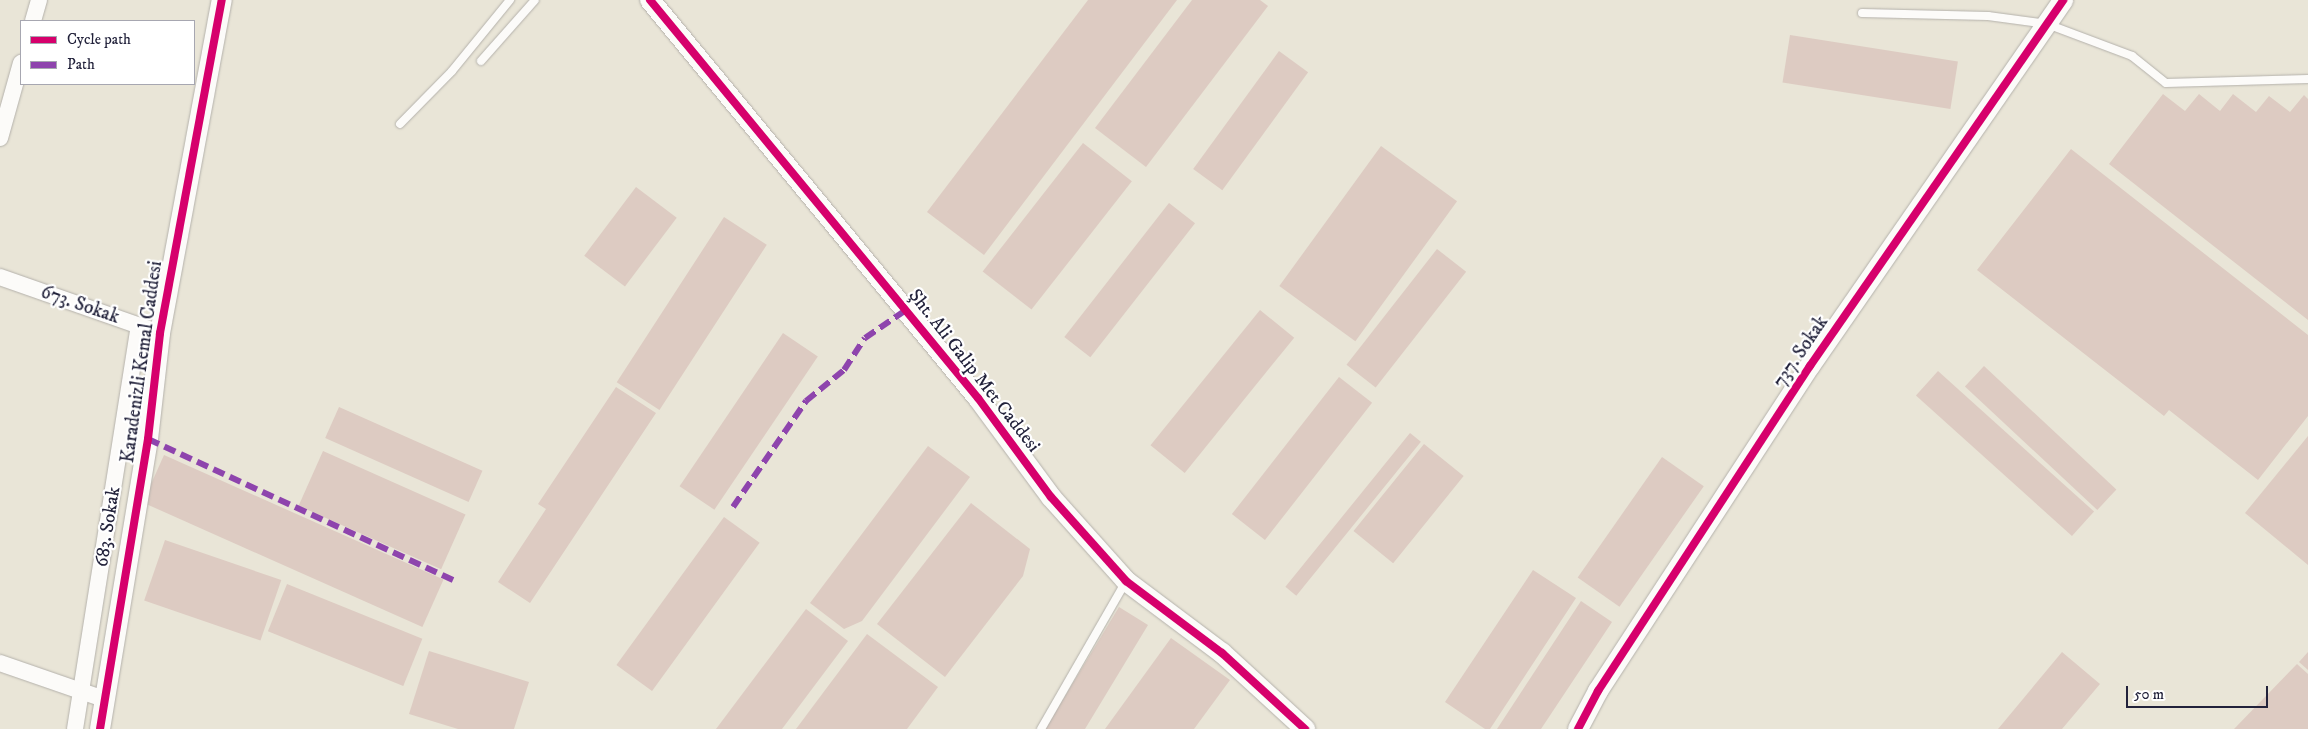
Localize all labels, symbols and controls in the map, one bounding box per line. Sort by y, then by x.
legend [20,20,195,85]
text: Cycle path [67,30,131,49]
text: Path [67,55,95,74]
street label: Karadenizli Kemal Caddesi [117,260,167,464]
street label: 673. Sokak [38,281,122,329]
street label: Şht. Ali Galip Met Caddesi [903,285,1045,457]
street label: 737. Sokak [1769,312,1833,392]
street label: 683. Sokak [90,485,126,569]
scale bar [2128,676,2270,708]
text: 50 m [2134,685,2164,704]

